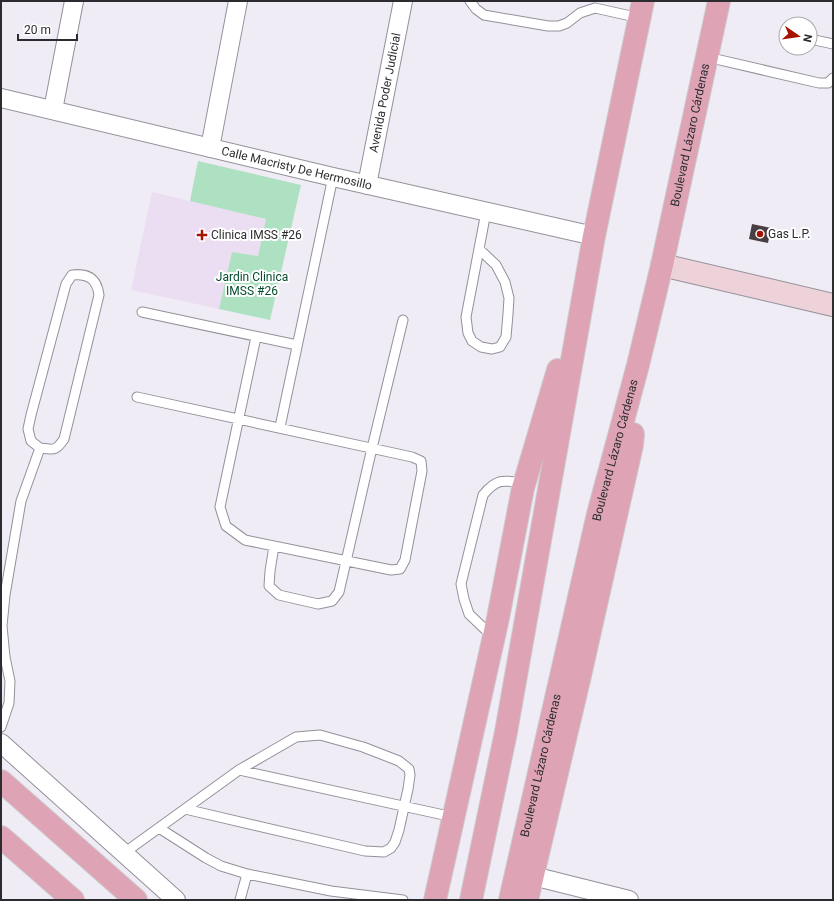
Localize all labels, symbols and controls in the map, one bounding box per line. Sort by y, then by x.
scale bar [18,16,77,42]
north arrow [778,16,818,56]
text: 20 m [24,23,51,37]
street label: Avenida Poder Judicial [366,32,404,154]
text: N [800,33,814,44]
street label: Boulevard Lázaro Cárdenas [668,62,712,208]
street label: Calle Macristy De Hermosillo [220,144,373,193]
place label: Gas L.P. [768,227,810,241]
place label: Clinica IMSS #26 [211,228,302,242]
marker: Clinica IMSS #26 [196,229,208,241]
marker: Gas L.P. [755,229,765,239]
park label: Jardin Clinica IMSS #26 [216,270,288,298]
street label: Boulevard Lázaro Cárdenas [590,378,641,522]
street label: Boulevard Lázaro Cárdenas [518,693,564,838]

